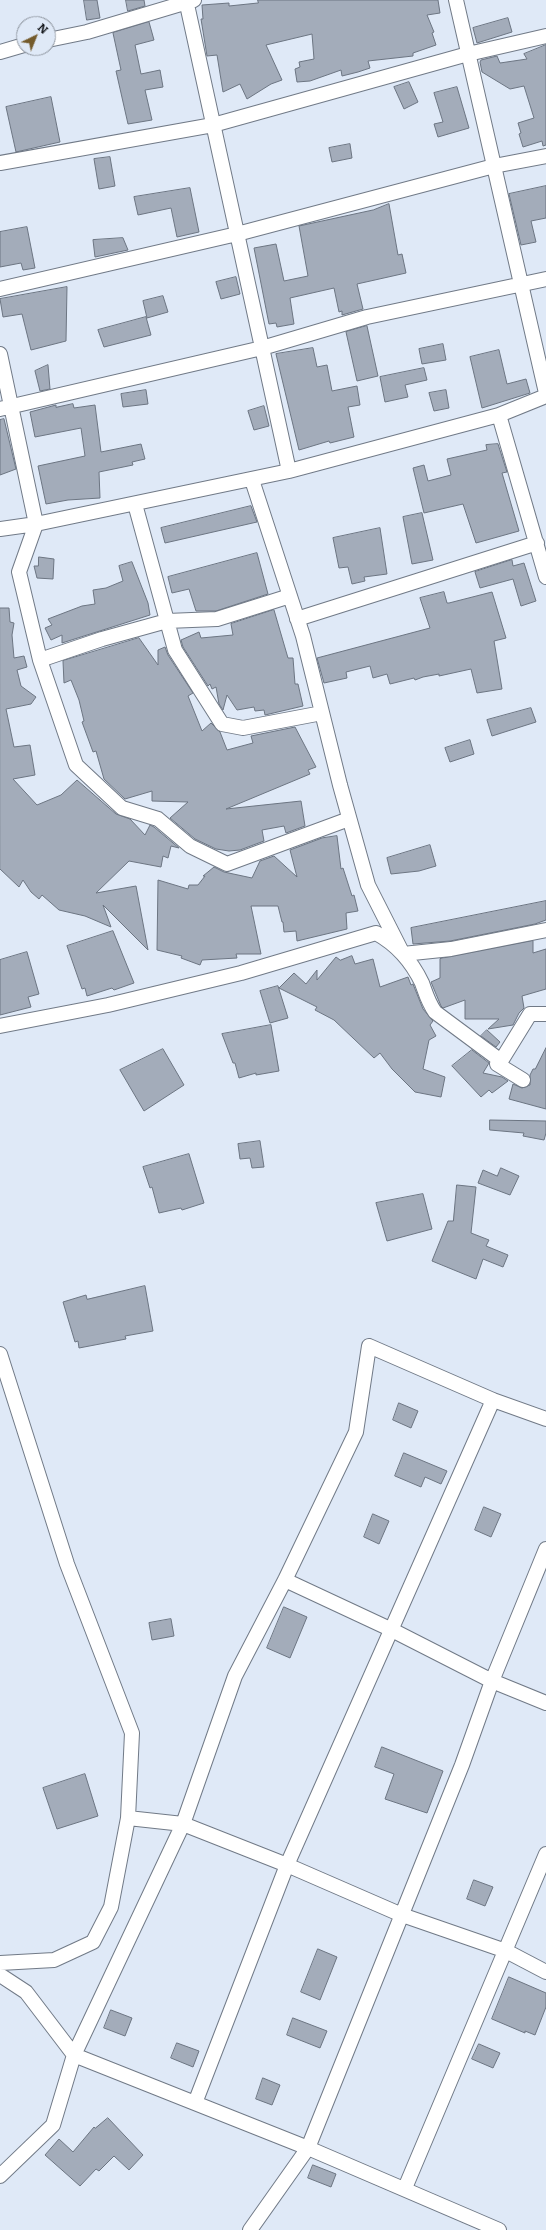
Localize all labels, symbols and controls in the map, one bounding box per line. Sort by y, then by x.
north arrow [16,16,56,56]
text: N [35,19,52,37]

